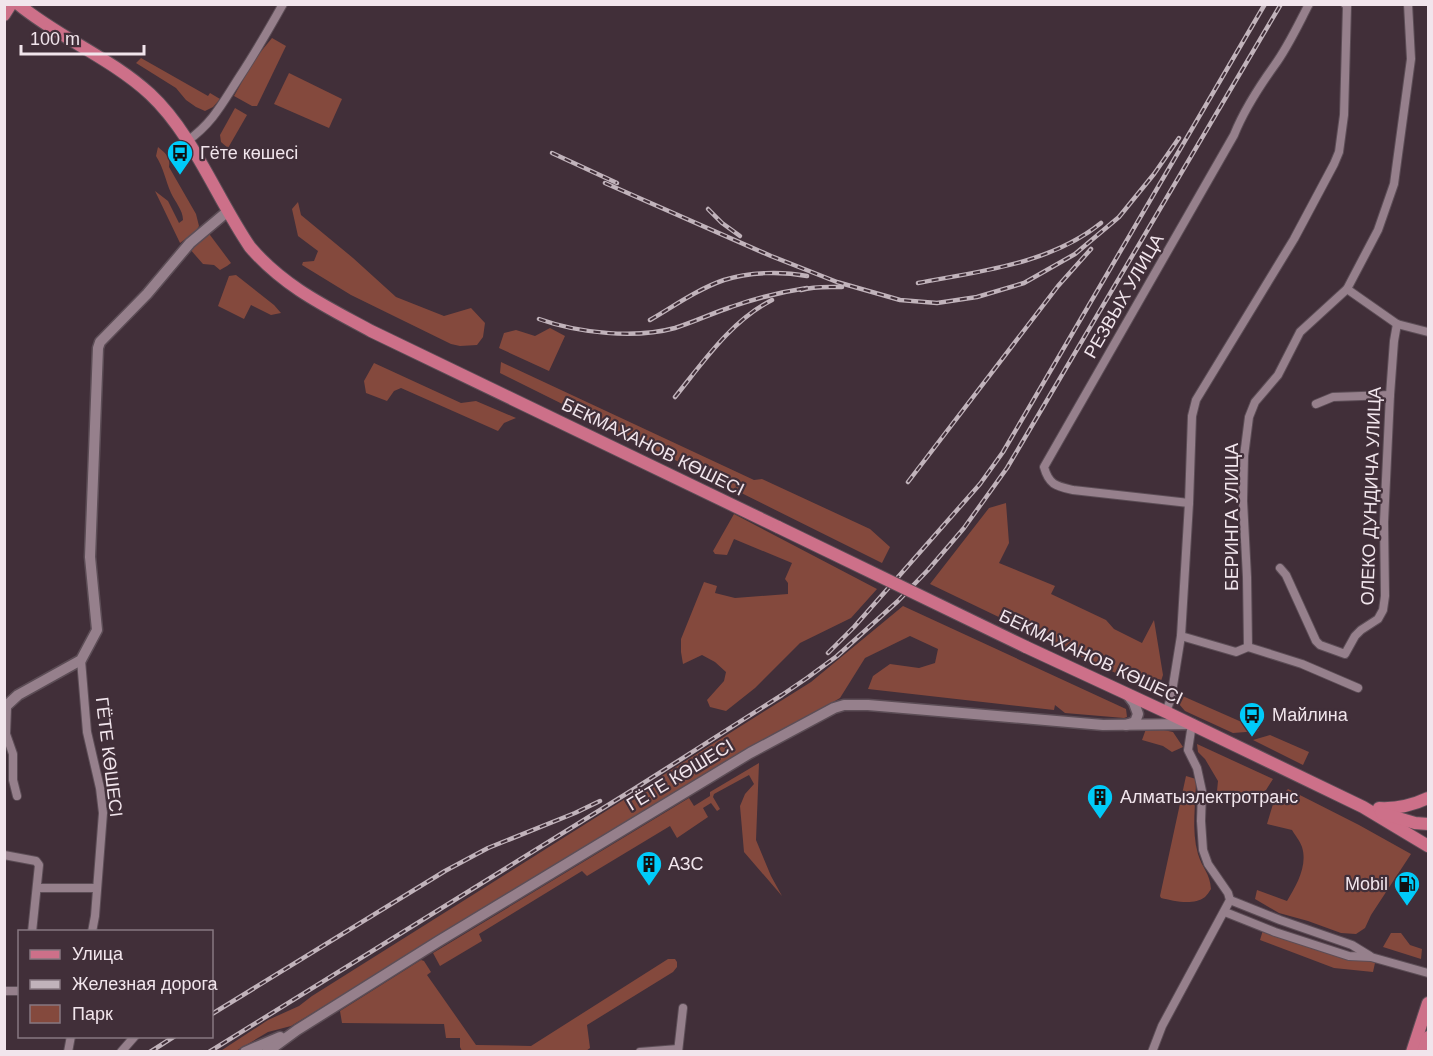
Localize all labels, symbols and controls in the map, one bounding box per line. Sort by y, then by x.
scale bar [21,18,144,56]
text: 100 m [30,29,80,49]
bus stop icon: Гёте көшесі [165,138,195,176]
place label: Гёте көшесі [200,143,298,163]
street label: РЕЗВЫХ УЛИЦА [1080,230,1168,362]
street label: ОЛЕКО ДУНДИЧА УЛИЦА [1357,386,1385,606]
street label: БЕКМАХАНОВ КӨШЕСІ [559,394,747,500]
street label: БЕРИНГА УЛИЦА [1222,443,1242,591]
street label: БЕКМАХАНОВ КӨШЕСІ [996,606,1186,708]
street label: ГЁТЕ КӨШЕСІ [92,696,126,818]
bus stop icon: Майлина [1237,700,1267,738]
place label: Майлина [1272,705,1349,725]
street label: ГЁТЕ КӨШЕСІ [623,735,737,815]
building icon: Алматыэлектротранс [1085,782,1115,820]
place label: Алматыэлектротранс [1120,787,1298,807]
building icon: АЗС [634,849,664,887]
place label: АЗС [668,854,703,874]
fuel station icon: Mobil [1392,869,1422,907]
place label: Mobil [1345,874,1388,894]
legend [18,930,213,1038]
text: Улица [72,944,124,964]
text: Железная дорога [72,974,219,994]
text: Парк [72,1004,113,1024]

